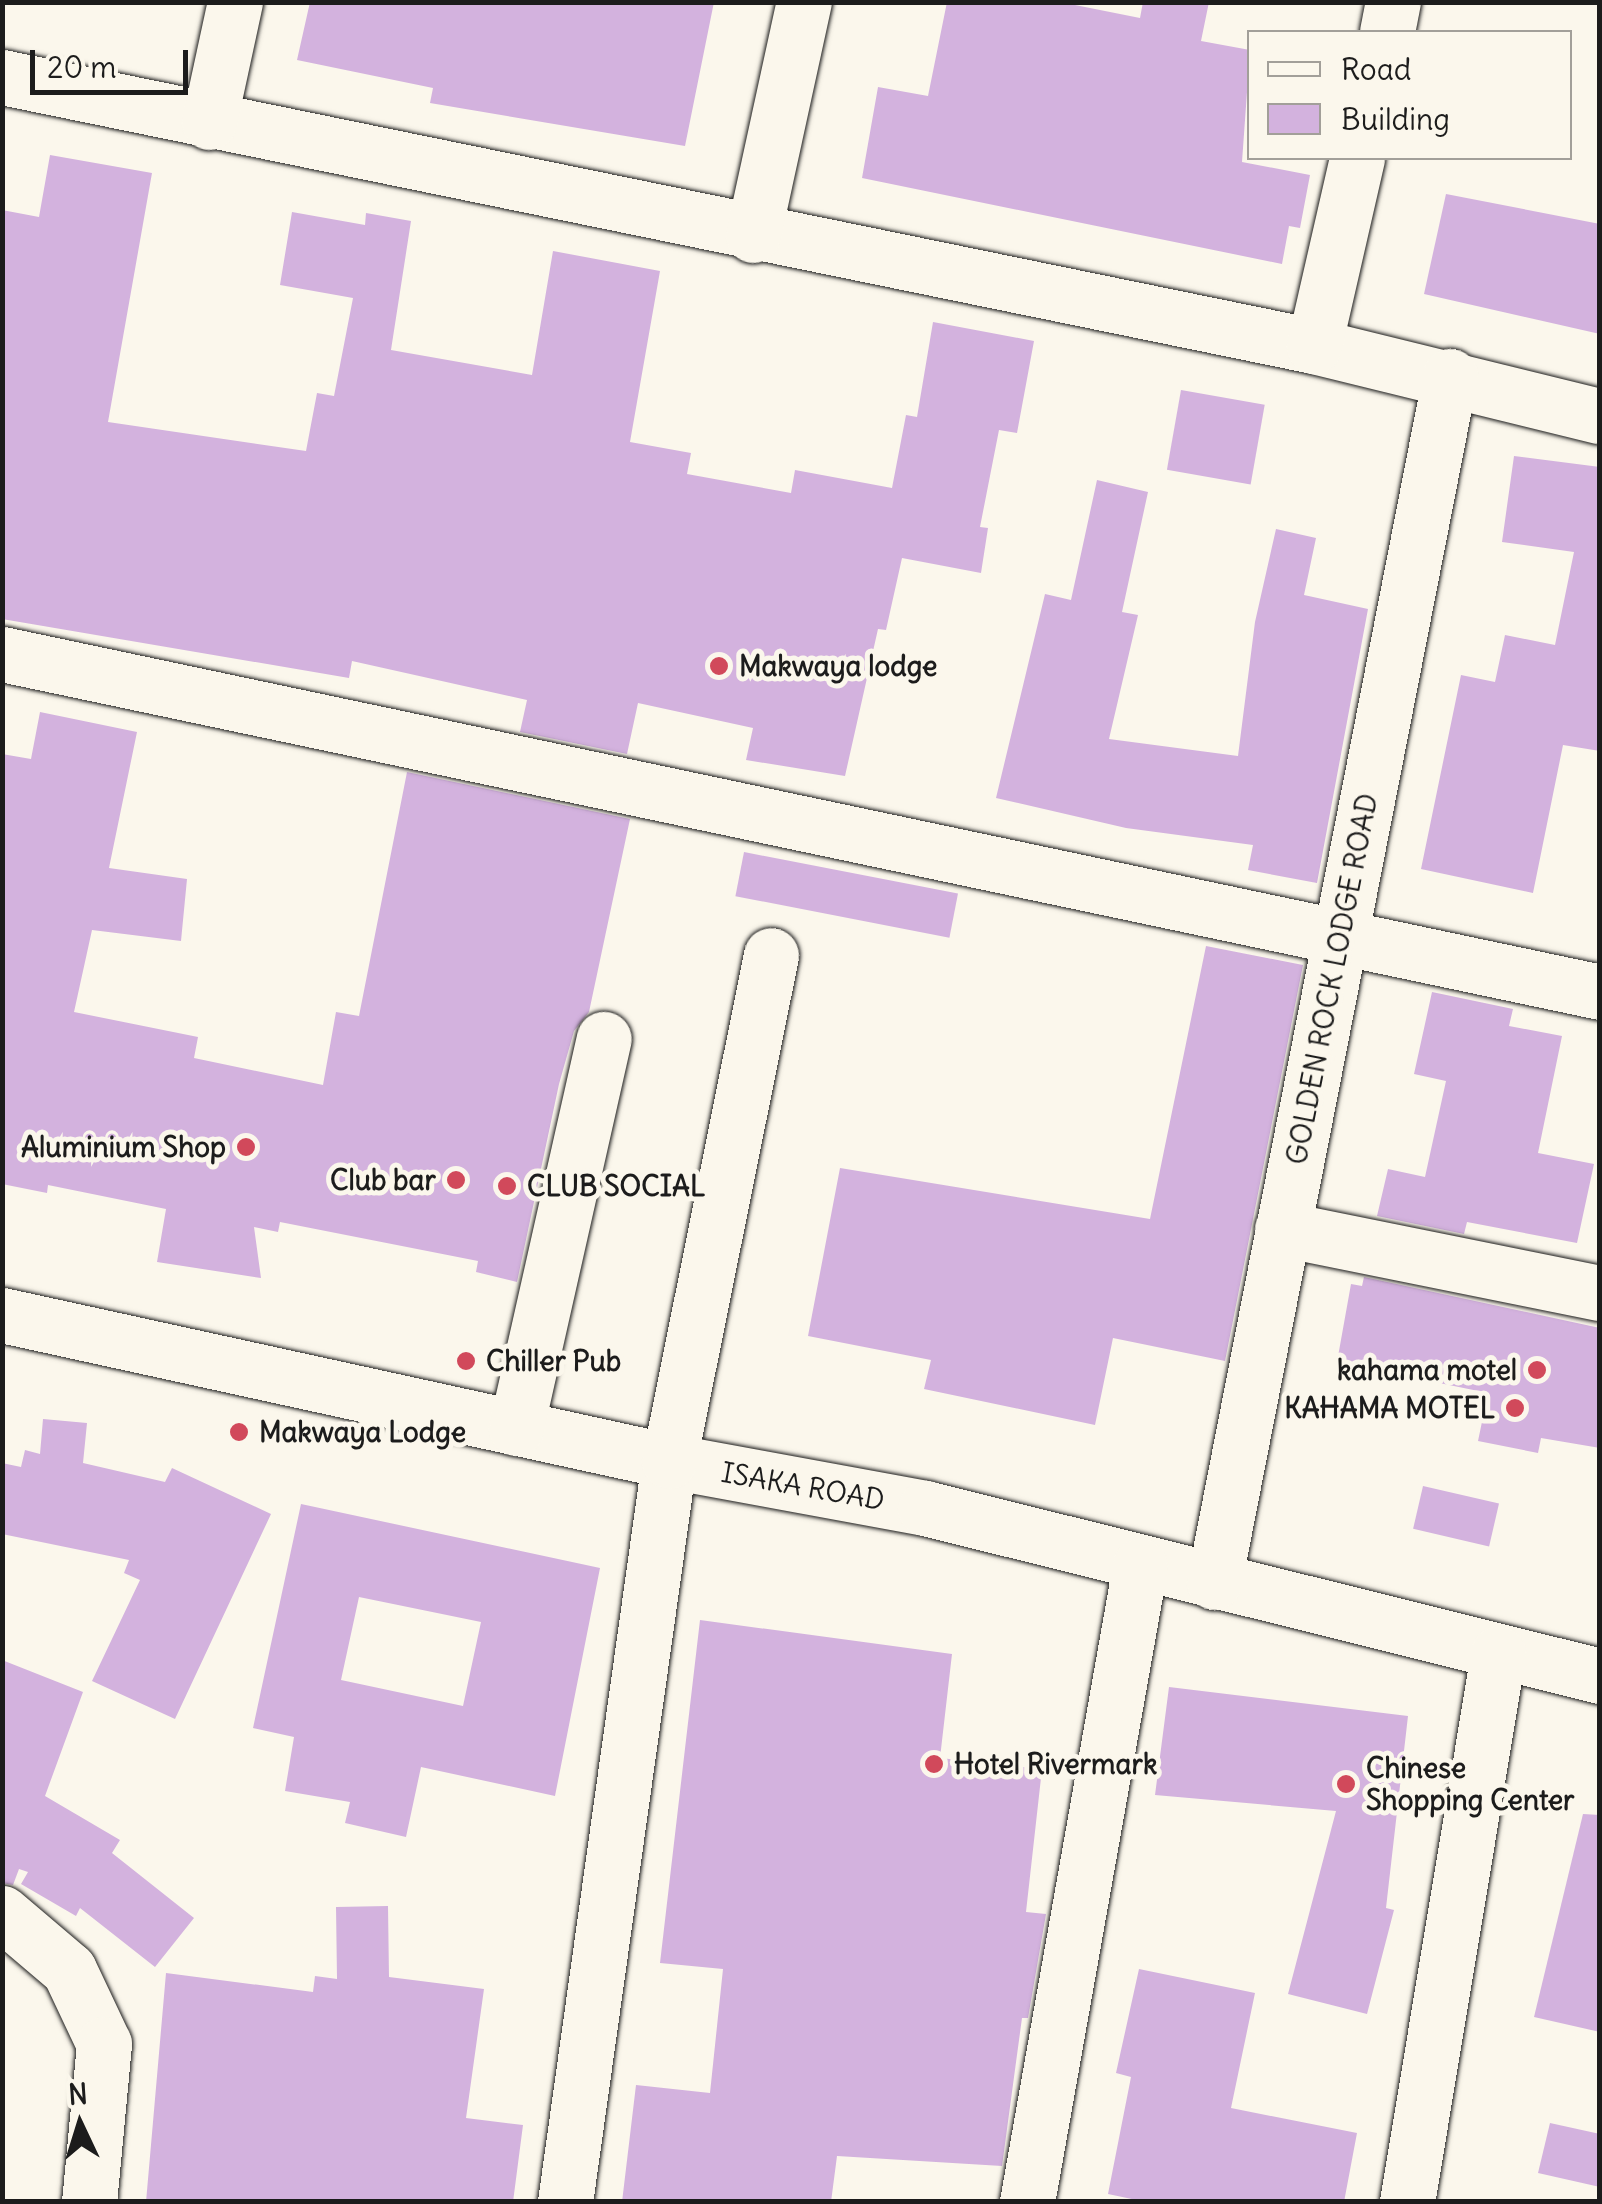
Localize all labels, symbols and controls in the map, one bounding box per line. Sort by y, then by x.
scale bar [35,30,192,92]
legend [1247,30,1572,160]
text: 20 m [47,48,117,86]
text: Road [1341,50,1411,88]
text: Building [1341,100,1450,138]
place label: Makwaya lodge [739,649,937,683]
marker: Makwaya lodge [708,655,730,677]
street label: GOLDEN ROCK LODGE ROAD [1280,791,1384,1167]
place label: Aluminium Shop [21,1130,226,1164]
marker: Aluminium Shop [235,1136,257,1158]
place label: Club bar [330,1163,436,1197]
marker: Club bar [445,1169,467,1191]
place label: CLUB SOCIAL [527,1169,705,1203]
marker: CLUB SOCIAL [496,1175,518,1197]
place label: Chiller Pub [486,1344,621,1378]
marker: Chiller Pub [455,1350,477,1372]
place label: kahama motel [1337,1353,1517,1387]
marker: kahama motel [1526,1359,1548,1381]
place label: KAHAMA MOTEL [1284,1391,1495,1425]
marker: KAHAMA MOTEL [1504,1397,1526,1419]
place label: Makwaya Lodge [259,1415,466,1449]
marker: Makwaya Lodge [228,1421,250,1443]
street label: ISAKA ROAD [719,1455,887,1517]
place label: Hotel Rivermark [954,1747,1157,1781]
place label: Chinese Shopping Center [1366,1751,1575,1817]
marker: Hotel Rivermark [923,1753,945,1775]
marker: Chinese Shopping Center [1335,1773,1357,1795]
north arrow [30,2074,130,2174]
text: N [67,2075,89,2113]

